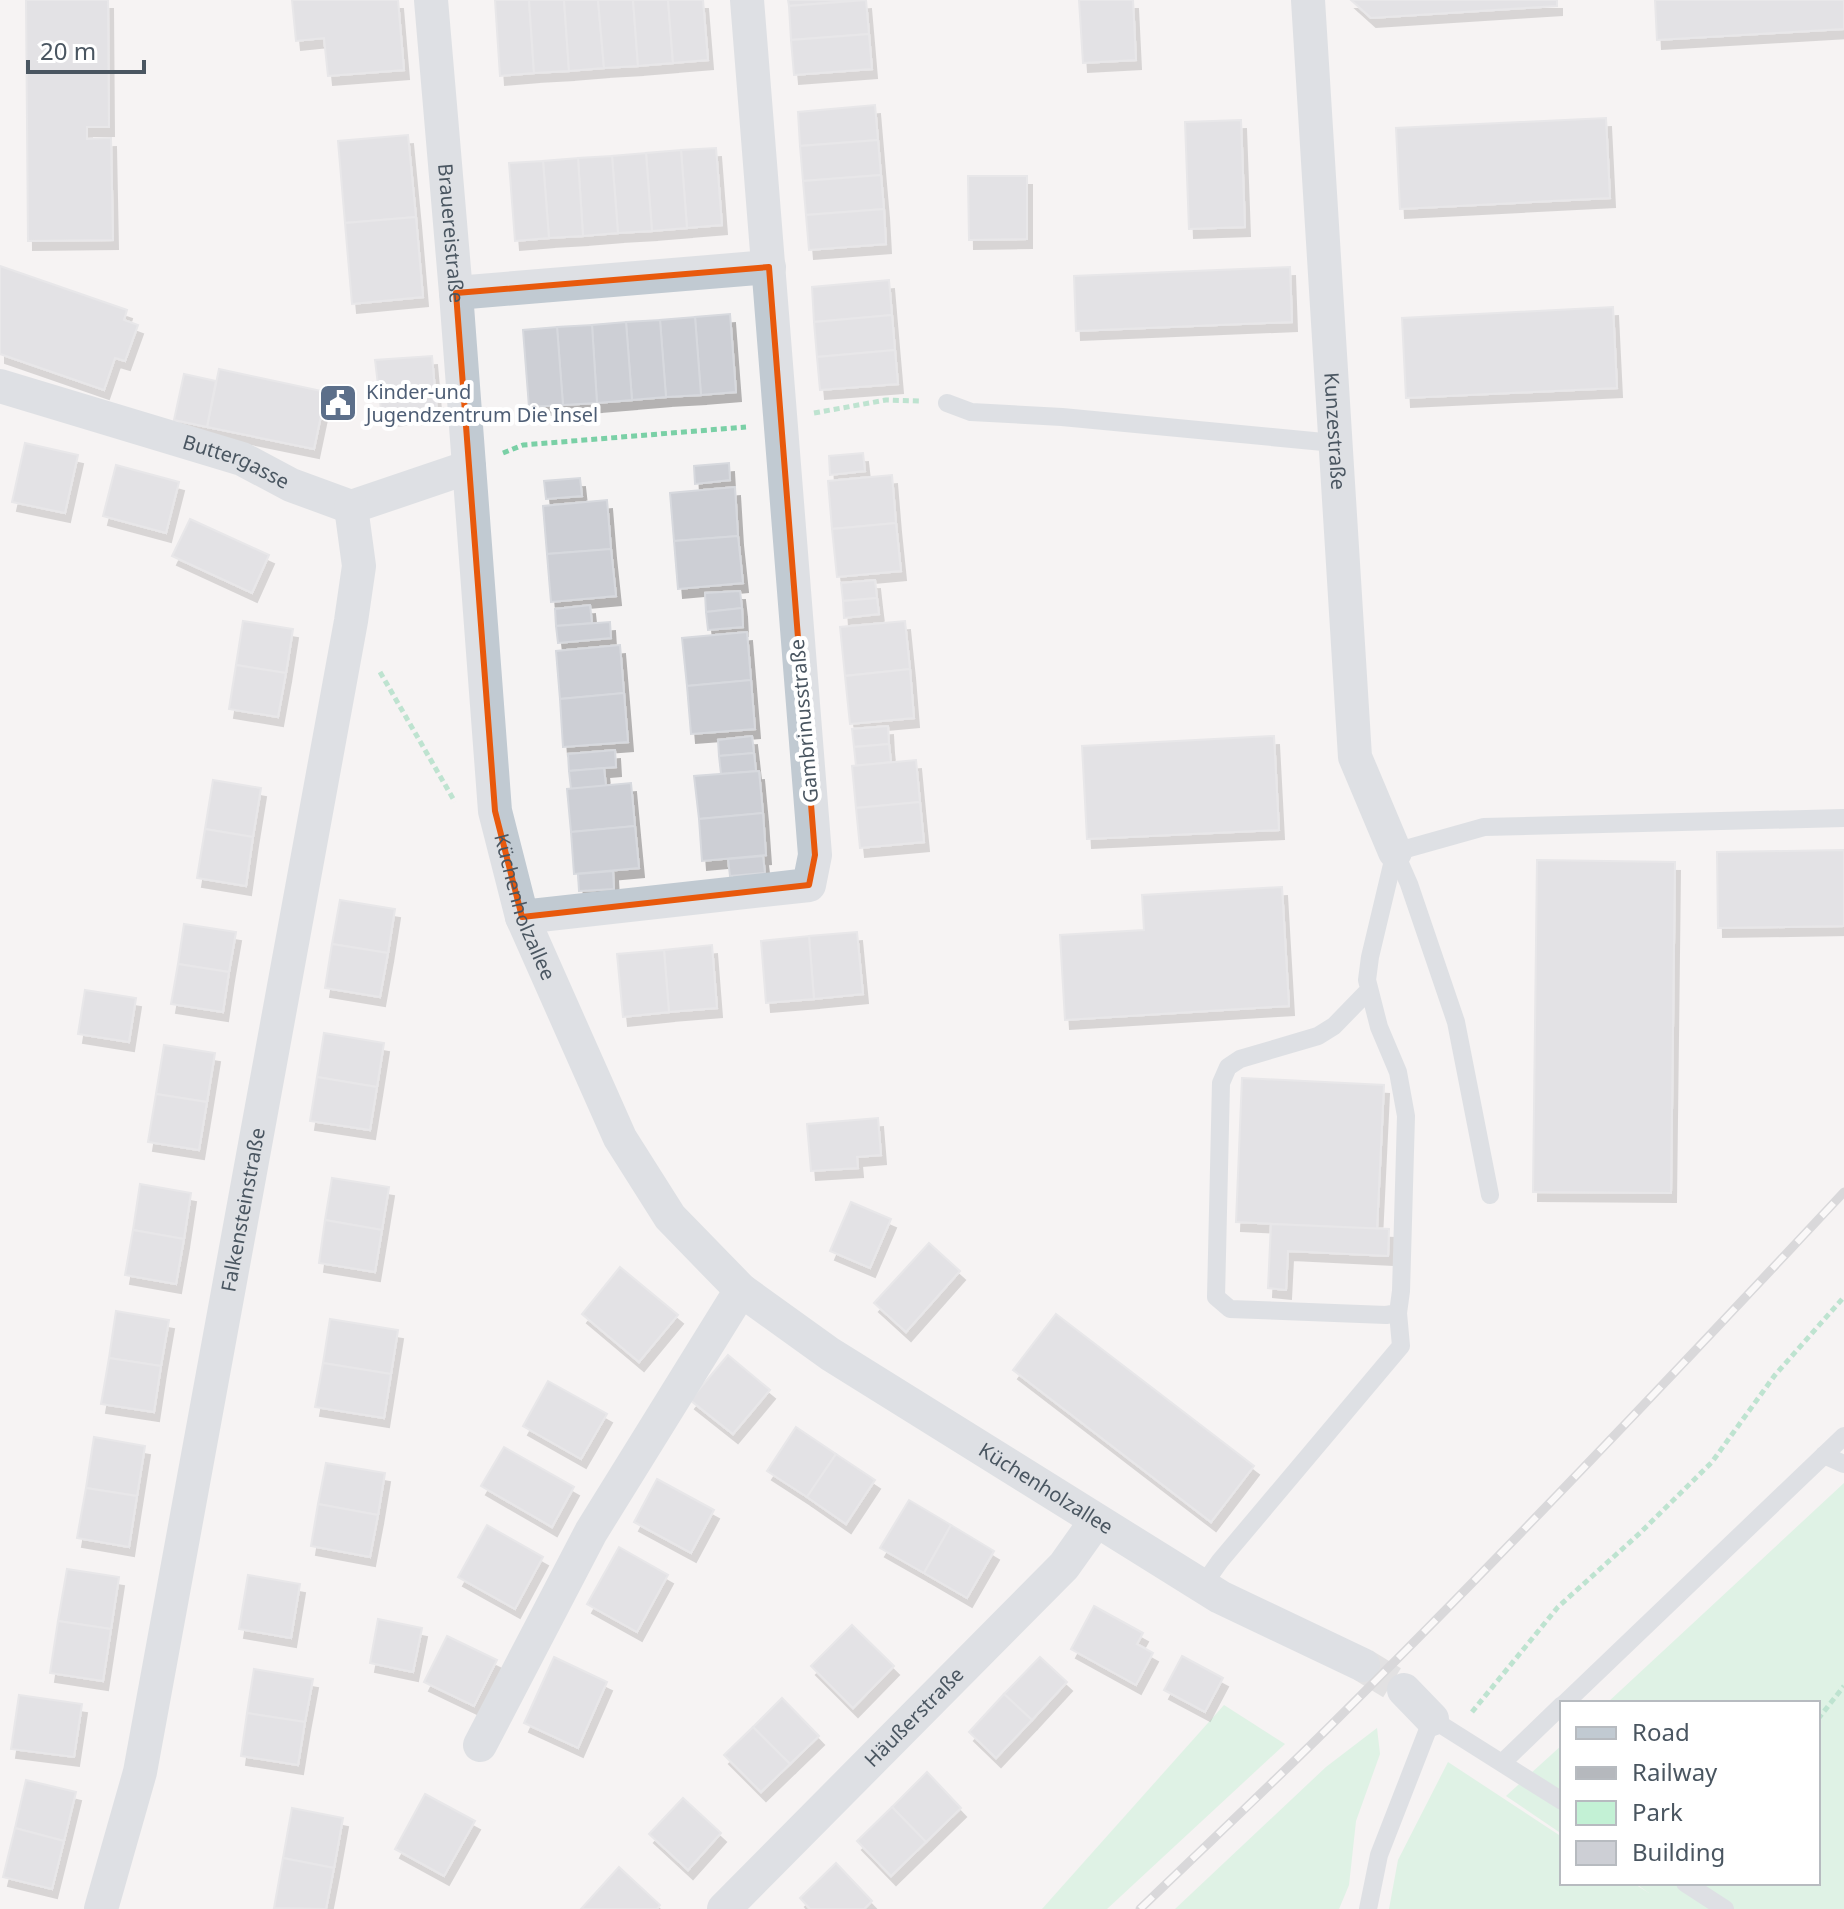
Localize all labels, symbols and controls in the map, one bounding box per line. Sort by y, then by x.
scale bar [28,24,144,74]
text: 20 m [40,34,96,67]
street label: Brauereistraße [432,162,471,304]
street label: Kunzestraße [1318,372,1352,491]
place label: Kinder-und Jugendzentrum Die Insel [364,378,598,428]
public building icon: Kinder-und Jugendzentrum Die Insel [317,382,359,424]
street label: Buttergasse [179,428,294,495]
street label: Gambrinusstraße [783,638,824,804]
street label: Küchenholzallee [488,830,562,984]
street label: Falkensteinstraße [214,1125,271,1294]
street label: Küchenholzallee [974,1436,1118,1540]
street label: Häußerstraße [858,1661,969,1773]
legend [1560,1701,1820,1885]
text: Road [1632,1715,1690,1748]
text: Railway [1632,1755,1718,1788]
text: Park [1632,1795,1683,1828]
text: Building [1632,1835,1725,1868]

